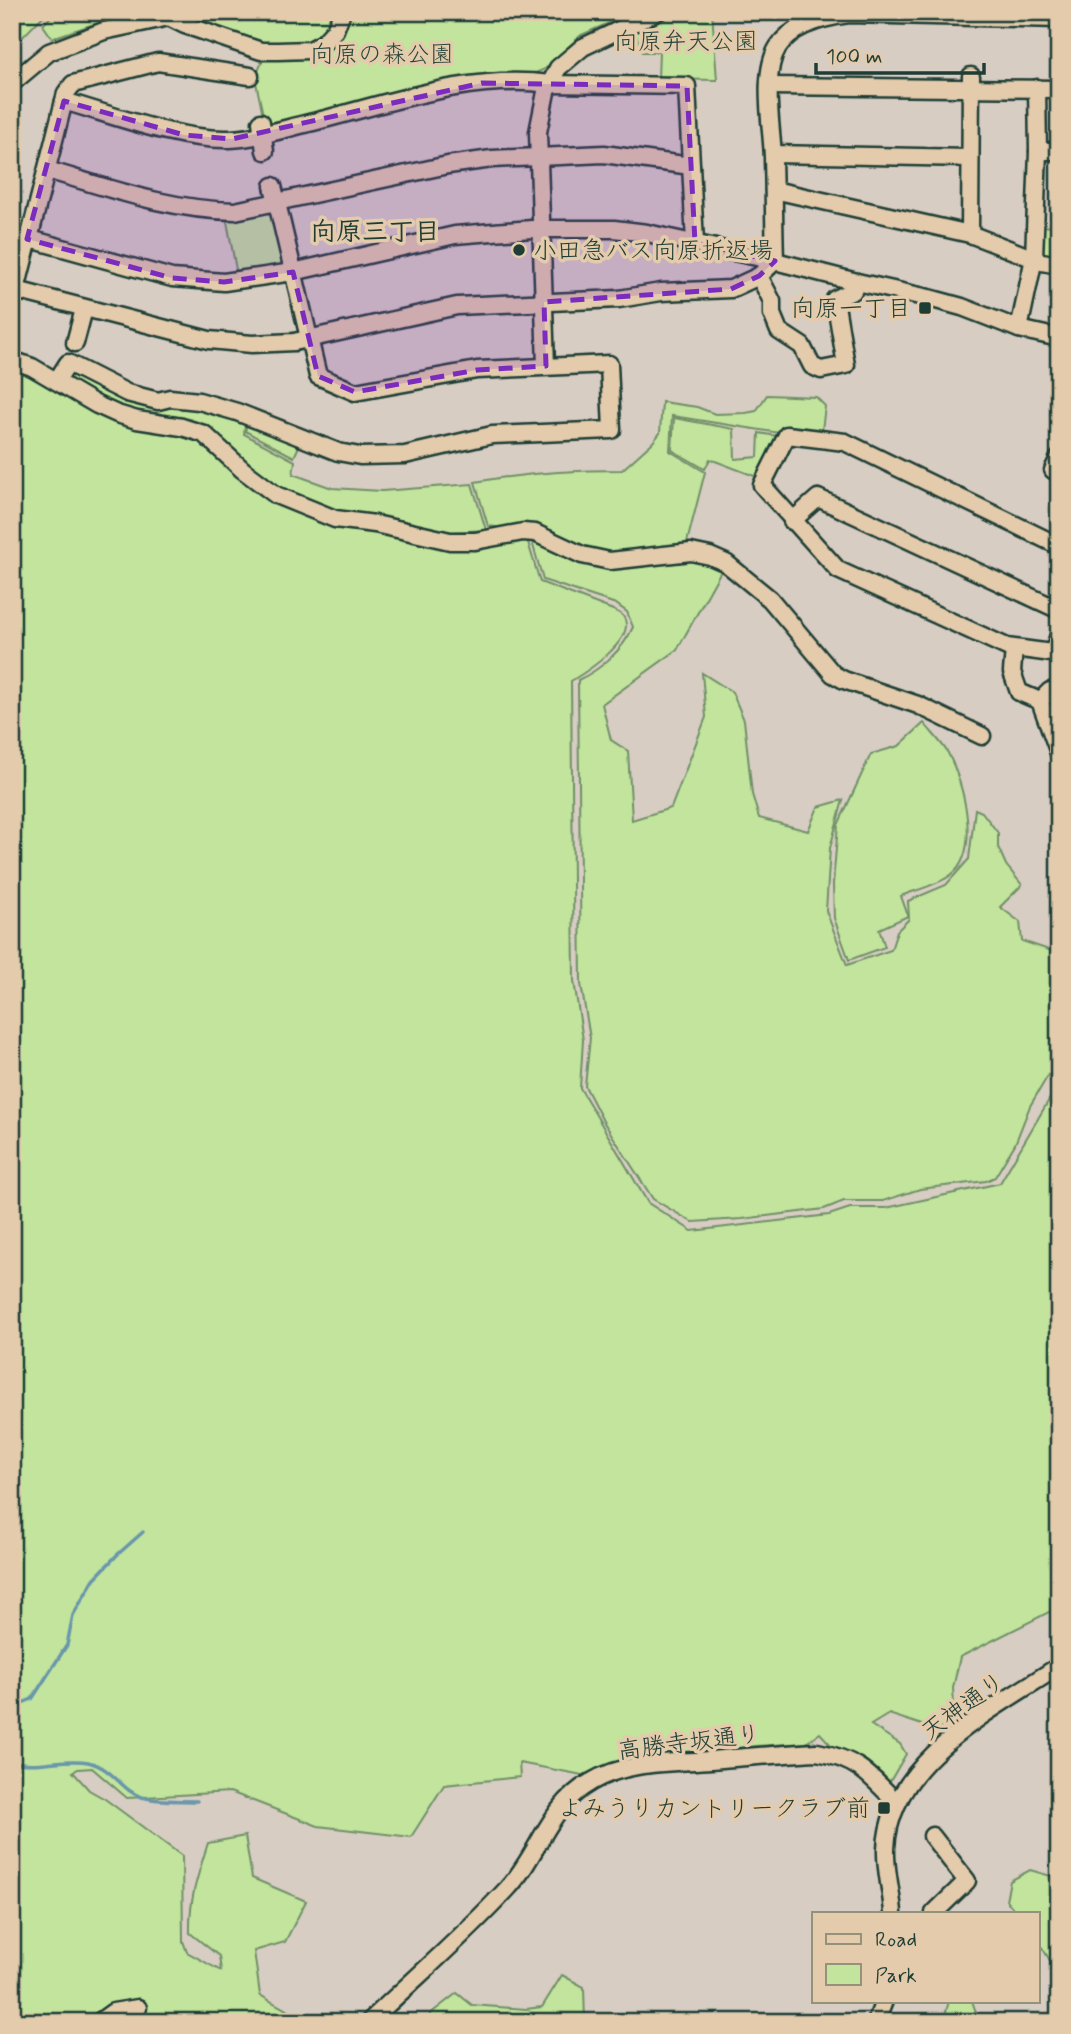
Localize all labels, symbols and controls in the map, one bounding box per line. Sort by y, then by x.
park label: 向原弁天公園 [614,27,758,58]
scale bar [816,32,984,76]
park label: 向原の森公園 [310,40,454,71]
text: 100 m [826,43,882,71]
district label: 向原三丁目 [310,216,440,250]
place label: 小田急バス向原折返場 [533,236,773,267]
marker: 小田急バス向原折返場 [511,242,527,258]
place label: 向原一丁目 [791,294,911,325]
marker: 向原一丁目 [917,300,933,316]
street label: 天神通り [916,1666,1012,1748]
street label: 高勝寺坂通り [616,1719,763,1768]
place label: よみうりカントリークラブ前 [558,1794,870,1825]
marker: よみうりカントリークラブ前 [876,1800,892,1816]
legend [812,1912,1040,2002]
text: Road [875,1926,917,1954]
text: Park [875,1962,917,1990]

